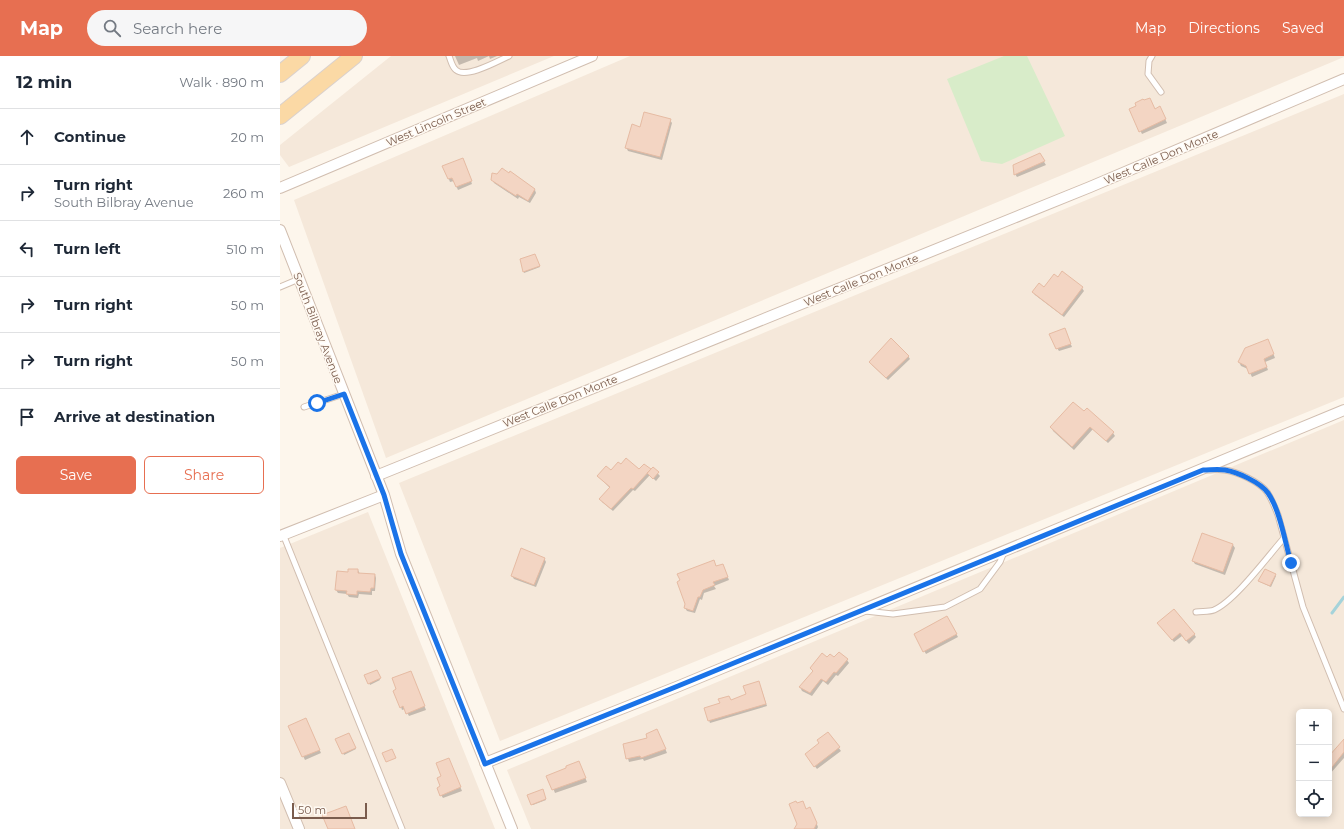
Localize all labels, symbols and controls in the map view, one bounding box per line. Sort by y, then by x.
search box [87,10,367,46]
text: Map [20,17,63,40]
icon: search [101,17,123,39]
text: Search here [133,19,222,38]
text: Map [1135,19,1166,37]
text: Directions [1188,19,1260,37]
text: Saved [1282,19,1324,37]
text: 12 min [16,72,72,92]
text: Walk · 890 m [179,74,264,90]
street label: West Lincoln Street [384,94,489,149]
icon: ahead [16,126,38,148]
street label: West Calle Don Monte [1102,126,1221,187]
text: Continue [54,127,126,146]
text: 20 m [231,129,264,145]
text: Turn right [54,175,133,194]
icon: right [16,182,38,204]
text: 260 m [223,185,264,201]
text: South Bilbray Avenue [54,194,194,210]
icon: left [16,238,38,260]
text: Turn left [54,239,121,258]
text: 510 m [226,241,264,257]
street label: West Calle Don Monte [802,250,921,309]
street label: South Bilbray Avenue [290,270,346,386]
icon: right [16,294,38,316]
text: Turn right [54,295,133,314]
text: 50 m [231,297,264,313]
icon: right [16,350,38,372]
text: Turn right [54,351,133,370]
text: 50 m [231,353,264,369]
street label: West Calle Don Monte [501,371,620,430]
route start [308,394,326,412]
icon: arrive [16,406,38,428]
text: Arrive at destination [54,407,215,426]
button: Save [16,456,136,494]
button: Share [144,456,264,494]
route end [1282,554,1300,572]
map controls [1296,709,1332,817]
button: + [1296,709,1332,745]
button: − [1296,745,1332,781]
button: locate [1296,781,1332,817]
scale bar [292,801,367,820]
text: 50 m [298,803,326,817]

